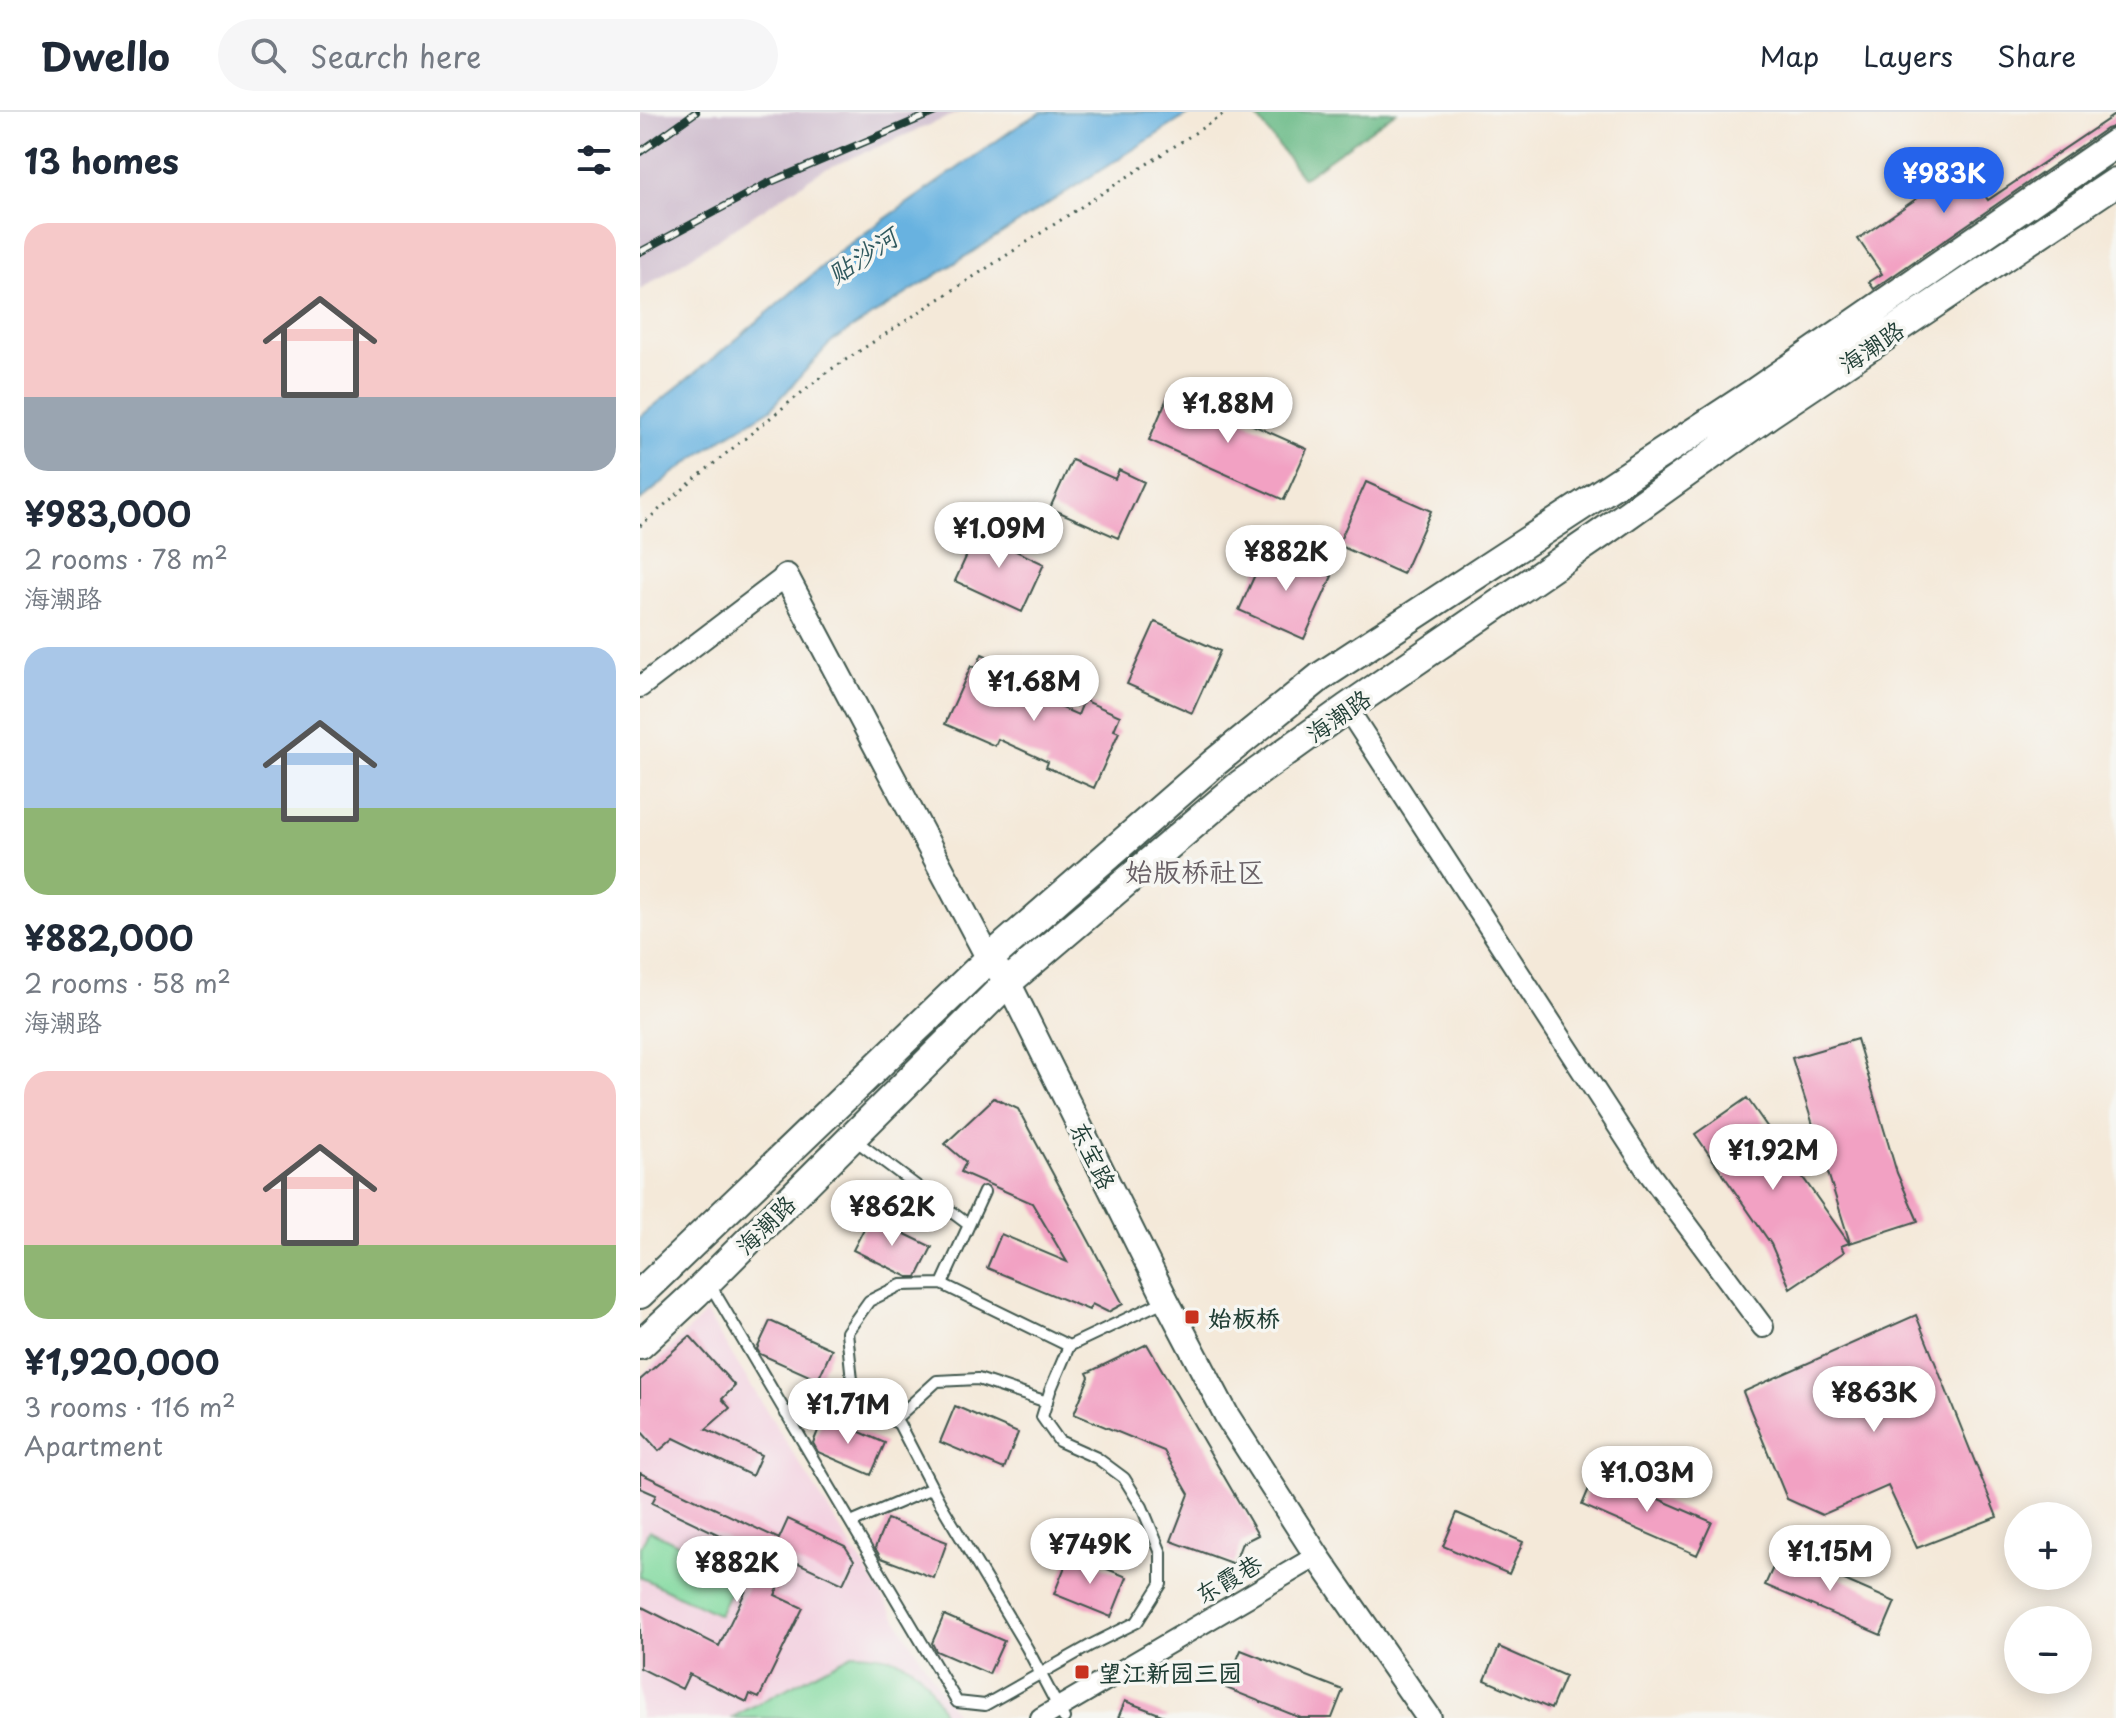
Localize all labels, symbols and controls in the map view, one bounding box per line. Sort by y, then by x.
search box [218,19,778,91]
text: Dwello [40,27,170,84]
icon: search [246,33,290,77]
text: Search here [310,33,481,78]
text: Map [1759,34,1819,77]
text: Layers [1863,34,1953,77]
text: Share [1997,34,2076,77]
text: 13 homes [24,134,179,186]
icon: filters [572,138,616,182]
pin: ¥983K [1888,147,2000,215]
text: ¥983K [1902,153,1986,192]
water label: 贴沙河 [819,215,909,293]
icon: home [248,275,392,419]
street label: 海潮路 [1831,311,1911,381]
pin: ¥1.88M [1163,377,1293,445]
text: ¥1.88M [1182,383,1274,422]
text: ¥983,000 [24,487,191,539]
pin: ¥1.09M [934,502,1064,570]
text: ¥1.09M [952,508,1046,547]
pin: ¥882K [1230,525,1342,593]
text: ¥882K [1244,531,1328,570]
text: 2 rooms · 78 m² [24,539,228,578]
text: 海潮路 [24,578,102,617]
pin: ¥1.68M [969,655,1099,723]
text: ¥1.68M [987,661,1081,700]
street label: 海潮路 [1298,680,1378,750]
icon: home [248,699,392,843]
district label: 始版桥社区 [1125,849,1265,892]
text: ¥882,000 [24,911,193,963]
text: 2 rooms · 58 m² [24,963,231,1002]
text: 海潮路 [24,1002,102,1041]
street label: 东宝路 [1062,1115,1126,1195]
icon: home [248,1123,392,1267]
pin: ¥1.92M [1708,1124,1838,1192]
text: ¥1.92M [1727,1130,1819,1169]
pin: ¥862K [836,1180,948,1248]
street label: 海潮路 [727,1186,803,1262]
text: ¥862K [849,1186,935,1225]
place label: 始板桥 [1208,1299,1280,1335]
marker: 始板桥 [1183,1308,1201,1326]
text: ¥1,920,000 [24,1335,220,1387]
pin: ¥863K [1818,1366,1930,1434]
text: ¥863K [1831,1372,1917,1411]
pin: ¥1.71M [783,1378,913,1446]
text: ¥1.71M [806,1384,890,1423]
text: 3 rooms · 116 m² [24,1387,236,1426]
text: Apartment [24,1426,163,1465]
pin: ¥1.03M [1582,1446,1712,1514]
text: ¥1.03M [1600,1452,1694,1491]
map controls [2004,1502,2092,1694]
button: + [2004,1502,2092,1590]
pin: ¥749K [1034,1518,1146,1586]
text: ¥749K [1048,1524,1132,1563]
pin: ¥1.15M [1765,1525,1895,1593]
text: ¥1.15M [1787,1531,1873,1570]
pin: ¥882K [681,1536,793,1604]
text: ¥882K [695,1542,779,1581]
street label: 东霞巷 [1188,1544,1268,1612]
button: − [2004,1606,2092,1694]
place label: 望江新园三园 [1098,1654,1242,1690]
marker: 望江新园三园 [1073,1663,1091,1681]

